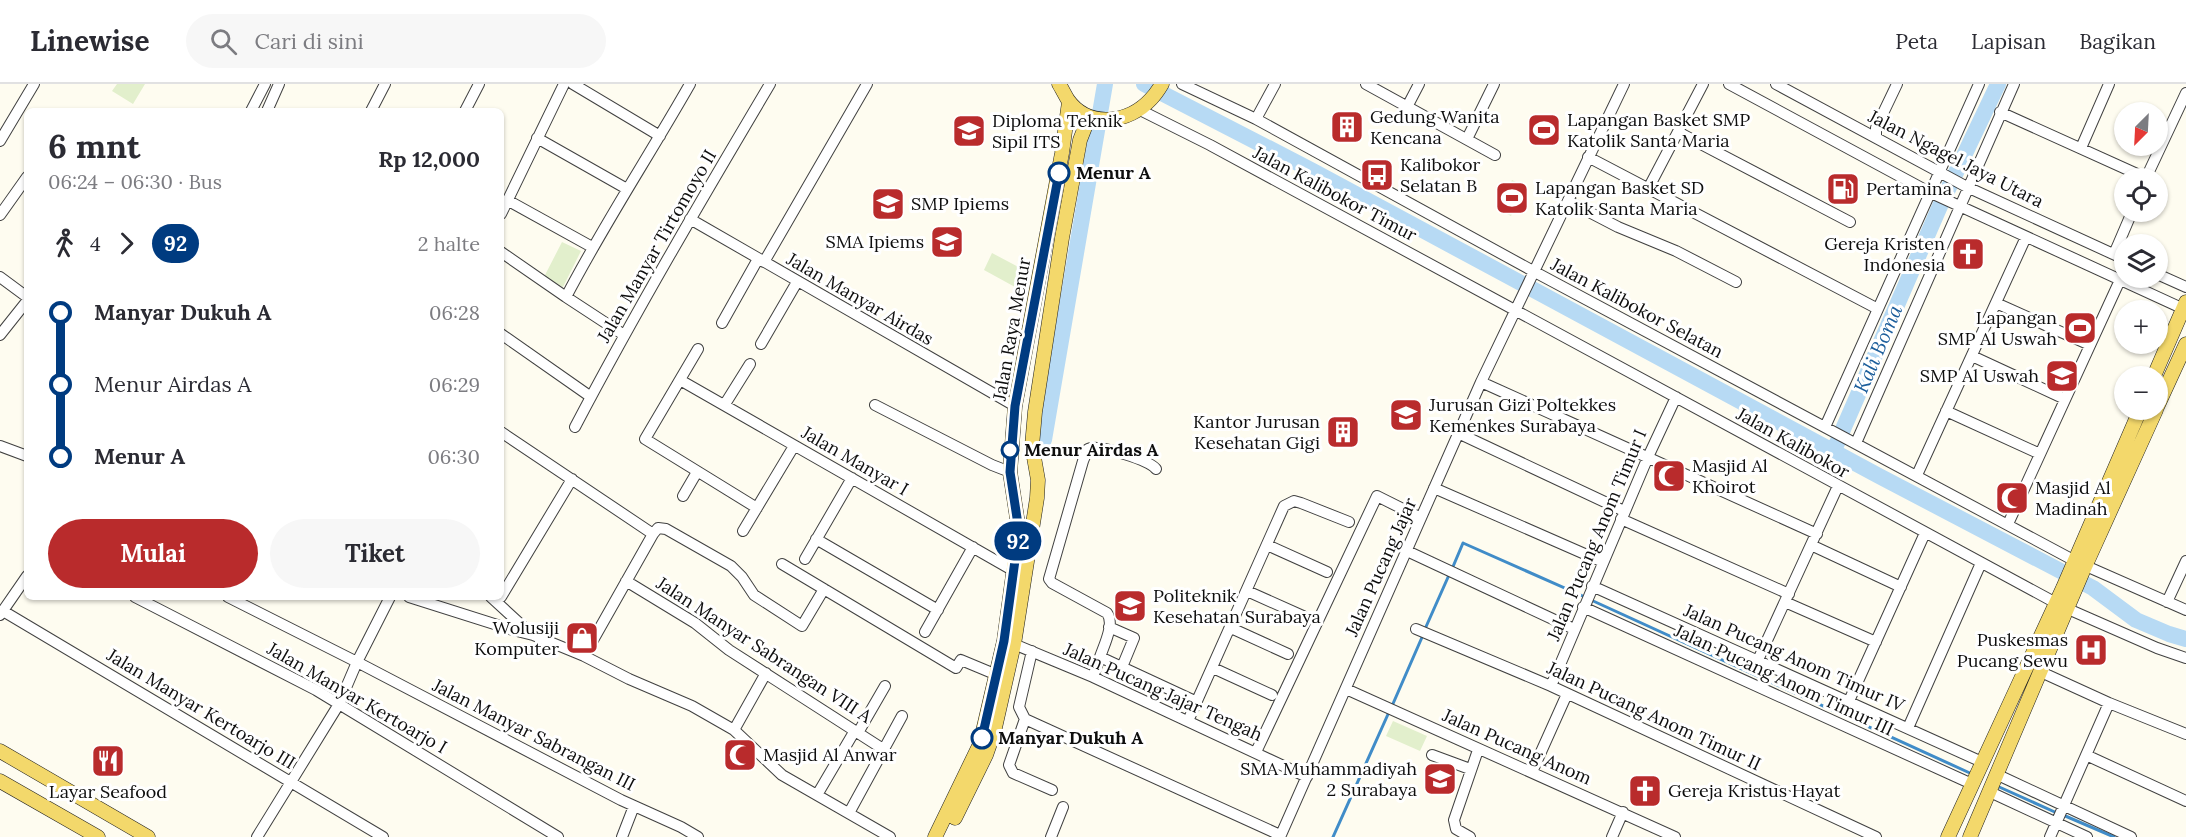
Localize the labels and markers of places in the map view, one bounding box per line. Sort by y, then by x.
place label: Gedung Wanita Kencana [1370,105,1500,149]
place label: Lapangan Basket SMP Katolik Santa Maria [1567,108,1750,152]
place label: Diploma Teknik Sipil ITS [992,109,1123,153]
building icon: Gedung Wanita Kencana [1329,109,1365,145]
sports icon: Lapangan Basket SMP Katolik Santa Maria [1526,112,1562,148]
school or university icon: Diploma Teknik Sipil ITS [951,113,987,149]
place label: Kalibokor Selatan B [1400,153,1481,197]
bus stop icon: Kalibokor Selatan B [1359,157,1395,193]
place label: Menur A [1076,161,1151,184]
marker: Menur A [1048,162,1070,184]
fuel station icon: Pertamina [1825,171,1861,207]
place label: Lapangan Basket SD Katolik Santa Maria [1535,176,1704,220]
place label: Pertamina [1866,177,1952,200]
sports icon: Lapangan Basket SD Katolik Santa Maria [1494,180,1530,216]
school or university icon: SMP Ipiems [870,186,906,222]
place label: SMP Ipiems [911,192,1009,215]
school or university icon: SMA Ipiems [929,224,965,260]
place label: SMA Ipiems [826,230,924,253]
place label: Gereja Kristen Indonesia [1824,232,1945,276]
church icon: Gereja Kristen Indonesia [1950,236,1986,272]
place label: Lapangan SMP Al Uswah [1938,306,2057,350]
sports icon: Lapangan SMP Al Uswah [2062,310,2098,346]
school or university icon: SMP Al Uswah [2044,358,2080,394]
place label: SMP Al Uswah [1920,364,2039,387]
place label: Jurusan Gizi Poltekkes Kemenkes Surabaya [1428,393,1616,437]
school or university icon: Jurusan Gizi Poltekkes Kemenkes Surabaya [1388,397,1424,433]
place label: Kantor Jurusan Kesehatan Gigi [1193,410,1320,454]
building icon: Kantor Jurusan Kesehatan Gigi [1325,414,1361,450]
place label: Menur Airdas A [1024,438,1159,461]
marker: Menur Airdas A [1001,441,1019,459]
place label: Masjid Al Khoirot [1692,454,1768,498]
mosque icon: Masjid Al Khoirot [1651,458,1687,494]
place label: Masjid Al Madinah [2035,476,2111,520]
mosque icon: Masjid Al Madinah [1994,480,2030,516]
place label: Politeknik Kesehatan Surabaya [1153,584,1321,628]
school or university icon: Politeknik Kesehatan Surabaya [1112,588,1148,624]
place label: Wolusiji Komputer [474,616,559,660]
shop icon: Wolusiji Komputer [564,620,600,656]
place label: Puskesmas Pucang Sewu [1957,628,2068,672]
hospital icon: Puskesmas Pucang Sewu [2073,632,2109,668]
place label: Manyar Dukuh A [998,726,1143,749]
marker: Manyar Dukuh A [971,727,993,749]
mosque icon: Masjid Al Anwar [722,737,758,773]
restaurant icon: Layar Seafood [90,743,126,779]
place label: Masjid Al Anwar [763,743,897,766]
place label: SMA Muhammadiyah 2 Surabaya [1240,757,1417,801]
school or university icon: SMA Muhammadiyah 2 Surabaya [1422,761,1458,797]
church icon: Gereja Kristus Hayat [1627,773,1663,809]
place label: Gereja Kristus Hayat [1668,779,1841,802]
place label: Layar Seafood [49,780,167,803]

